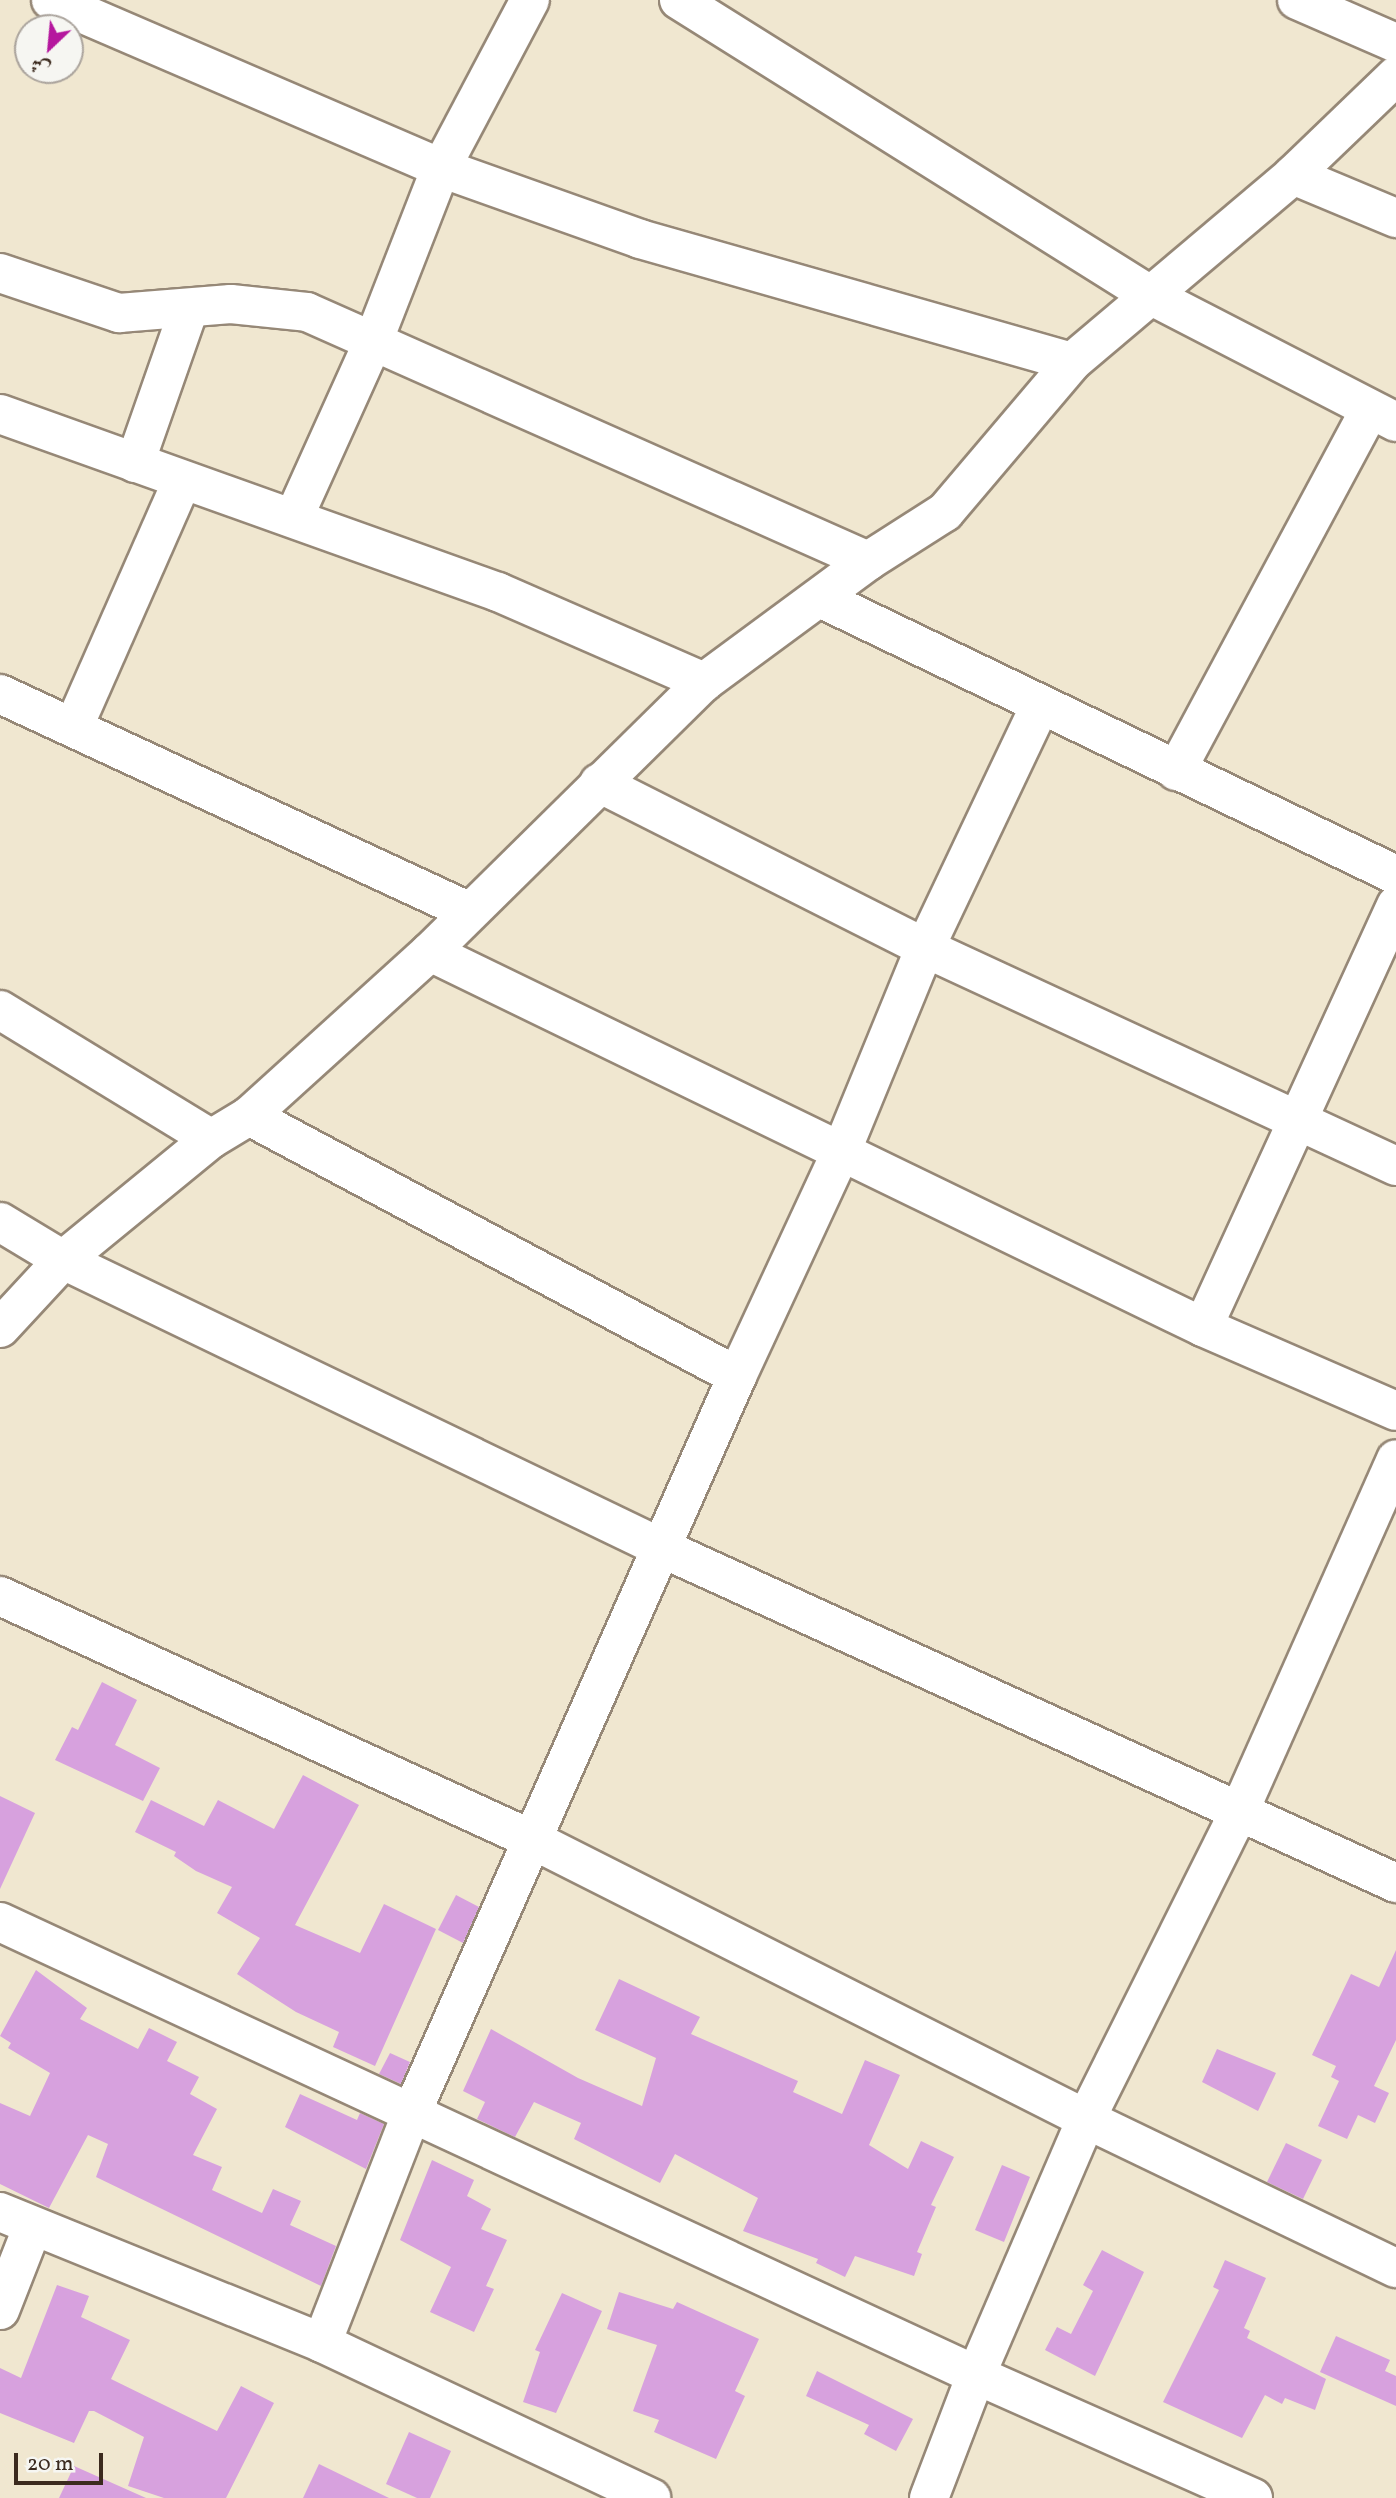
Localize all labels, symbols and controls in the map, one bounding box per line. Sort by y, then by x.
north arrow [14,14,84,84]
text: ش [27,50,55,82]
scale bar [18,2438,107,2482]
text: 20 m [27,2450,73,2479]

